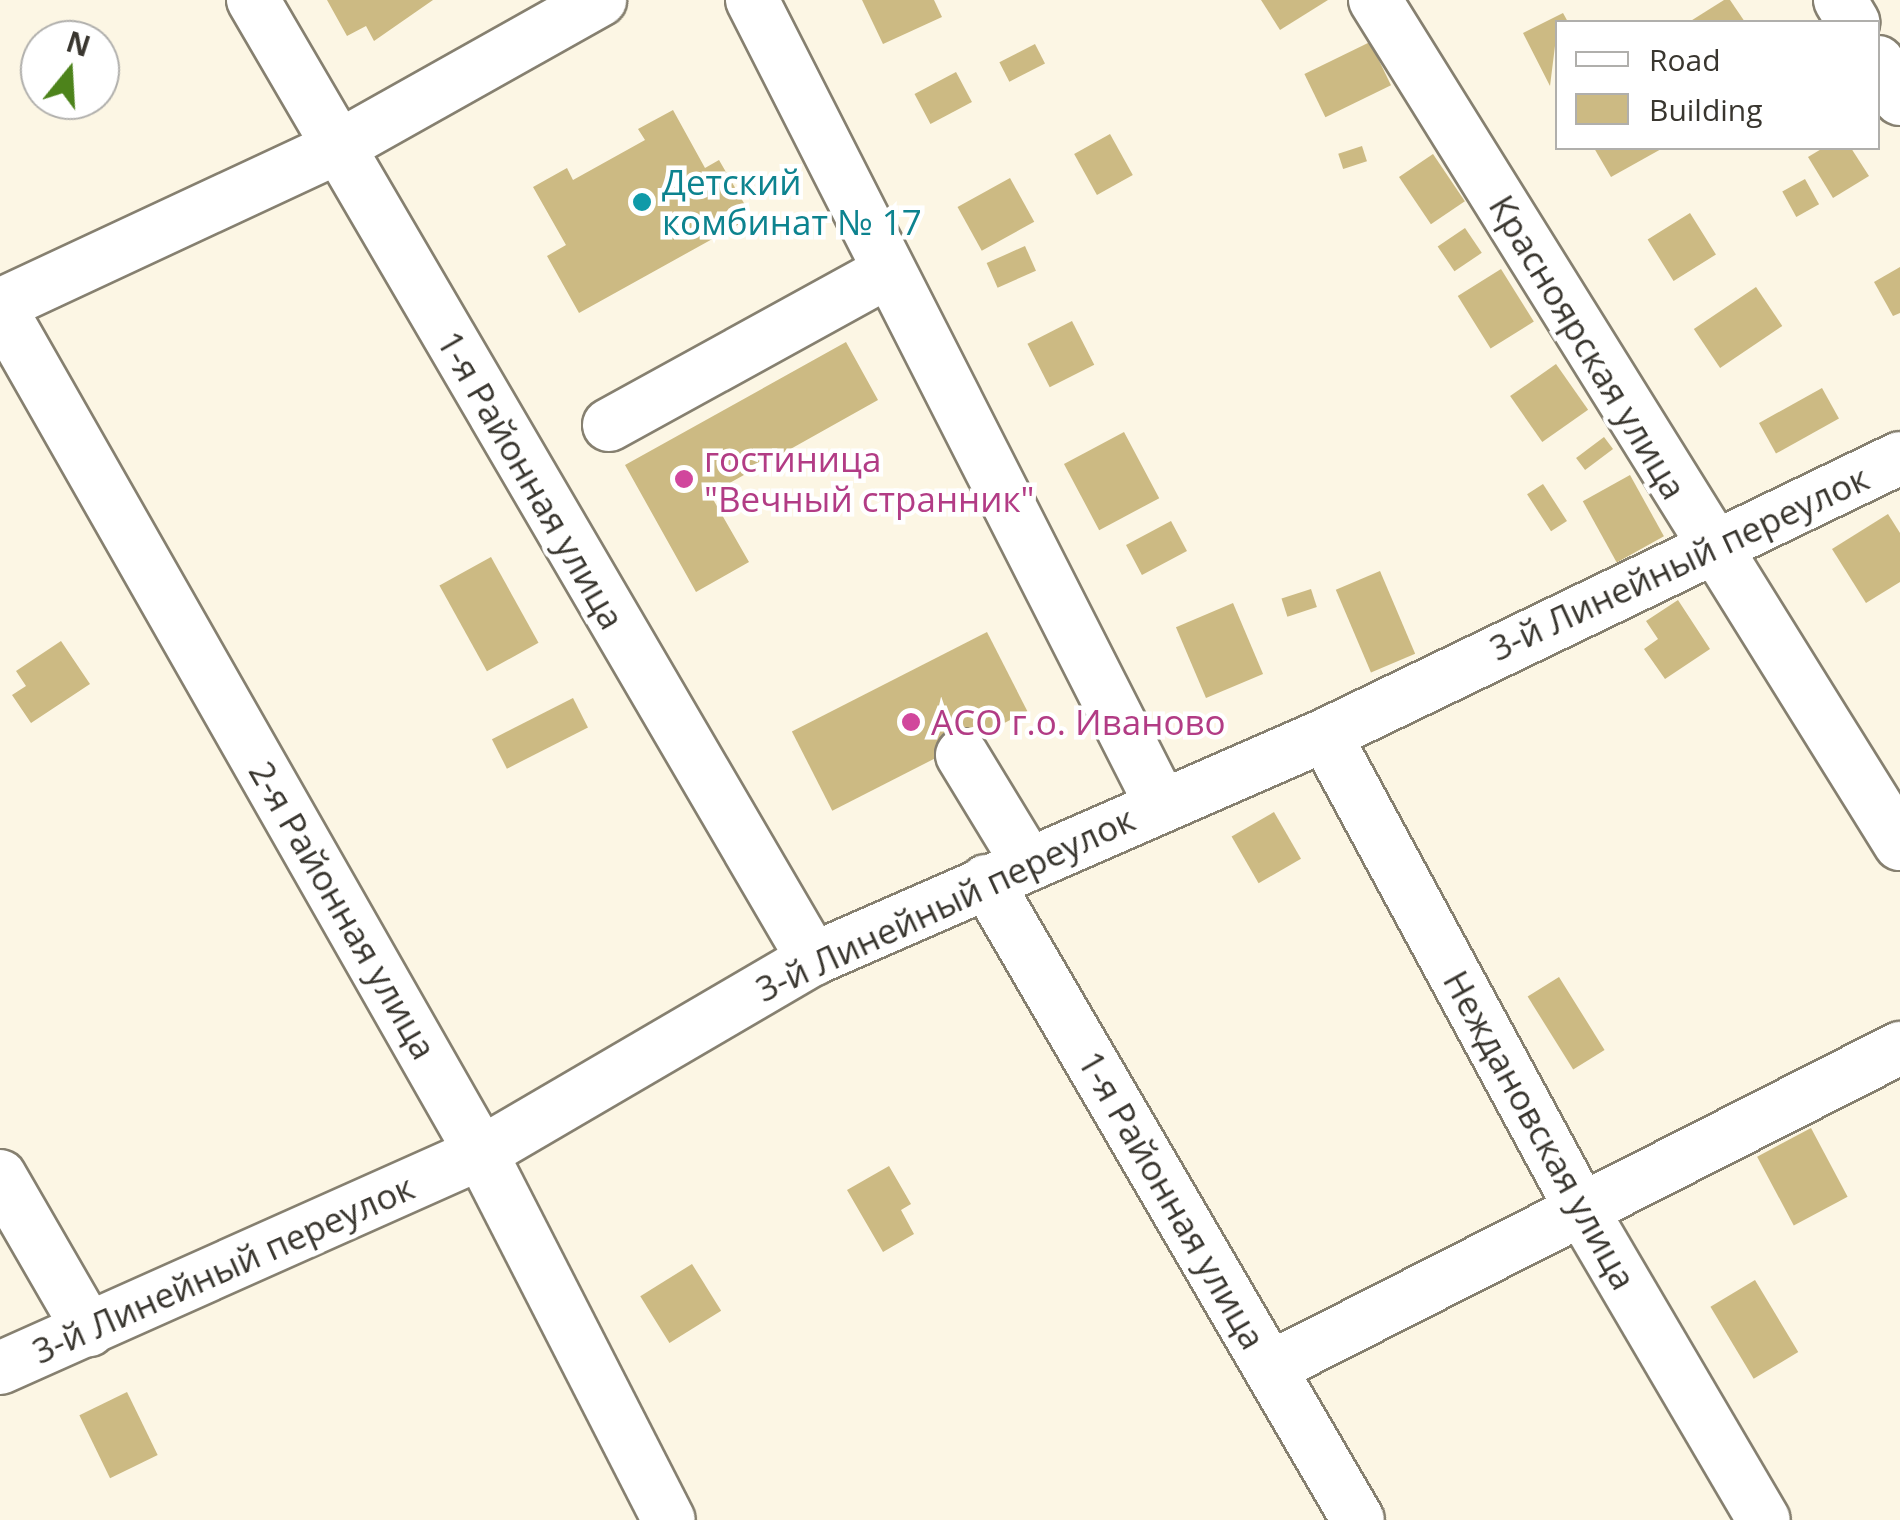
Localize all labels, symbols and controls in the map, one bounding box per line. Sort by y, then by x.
north arrow [20,20,120,120]
legend [1555,20,1880,150]
text: N [62,22,95,65]
text: Road [1649,39,1721,80]
text: Building [1649,89,1763,130]
place label: Детский комбинат № 17 [662,161,922,243]
street label: Красноярская улица [1481,188,1695,506]
marker: Детский комбинат № 17 [631,191,653,213]
street label: 1-я Районная улица [429,324,633,636]
place label: гостиница "Вечный странник" [704,438,1035,520]
street label: 3-й Линейный переулок [1483,457,1875,669]
marker: гостиница "Вечный странник" [673,468,695,490]
place label: АСО г.о. Иваново [931,701,1226,743]
marker: АСО г.о. Иваново [900,711,922,733]
street label: 2-я Районная улица [241,754,445,1066]
street label: 3-й Линейный переулок [749,798,1141,1010]
street label: Неждановская улица [1435,963,1645,1297]
street label: 1-я Районная улица [1070,1044,1274,1356]
street label: 3-й Линейный переулок [26,1166,420,1372]

